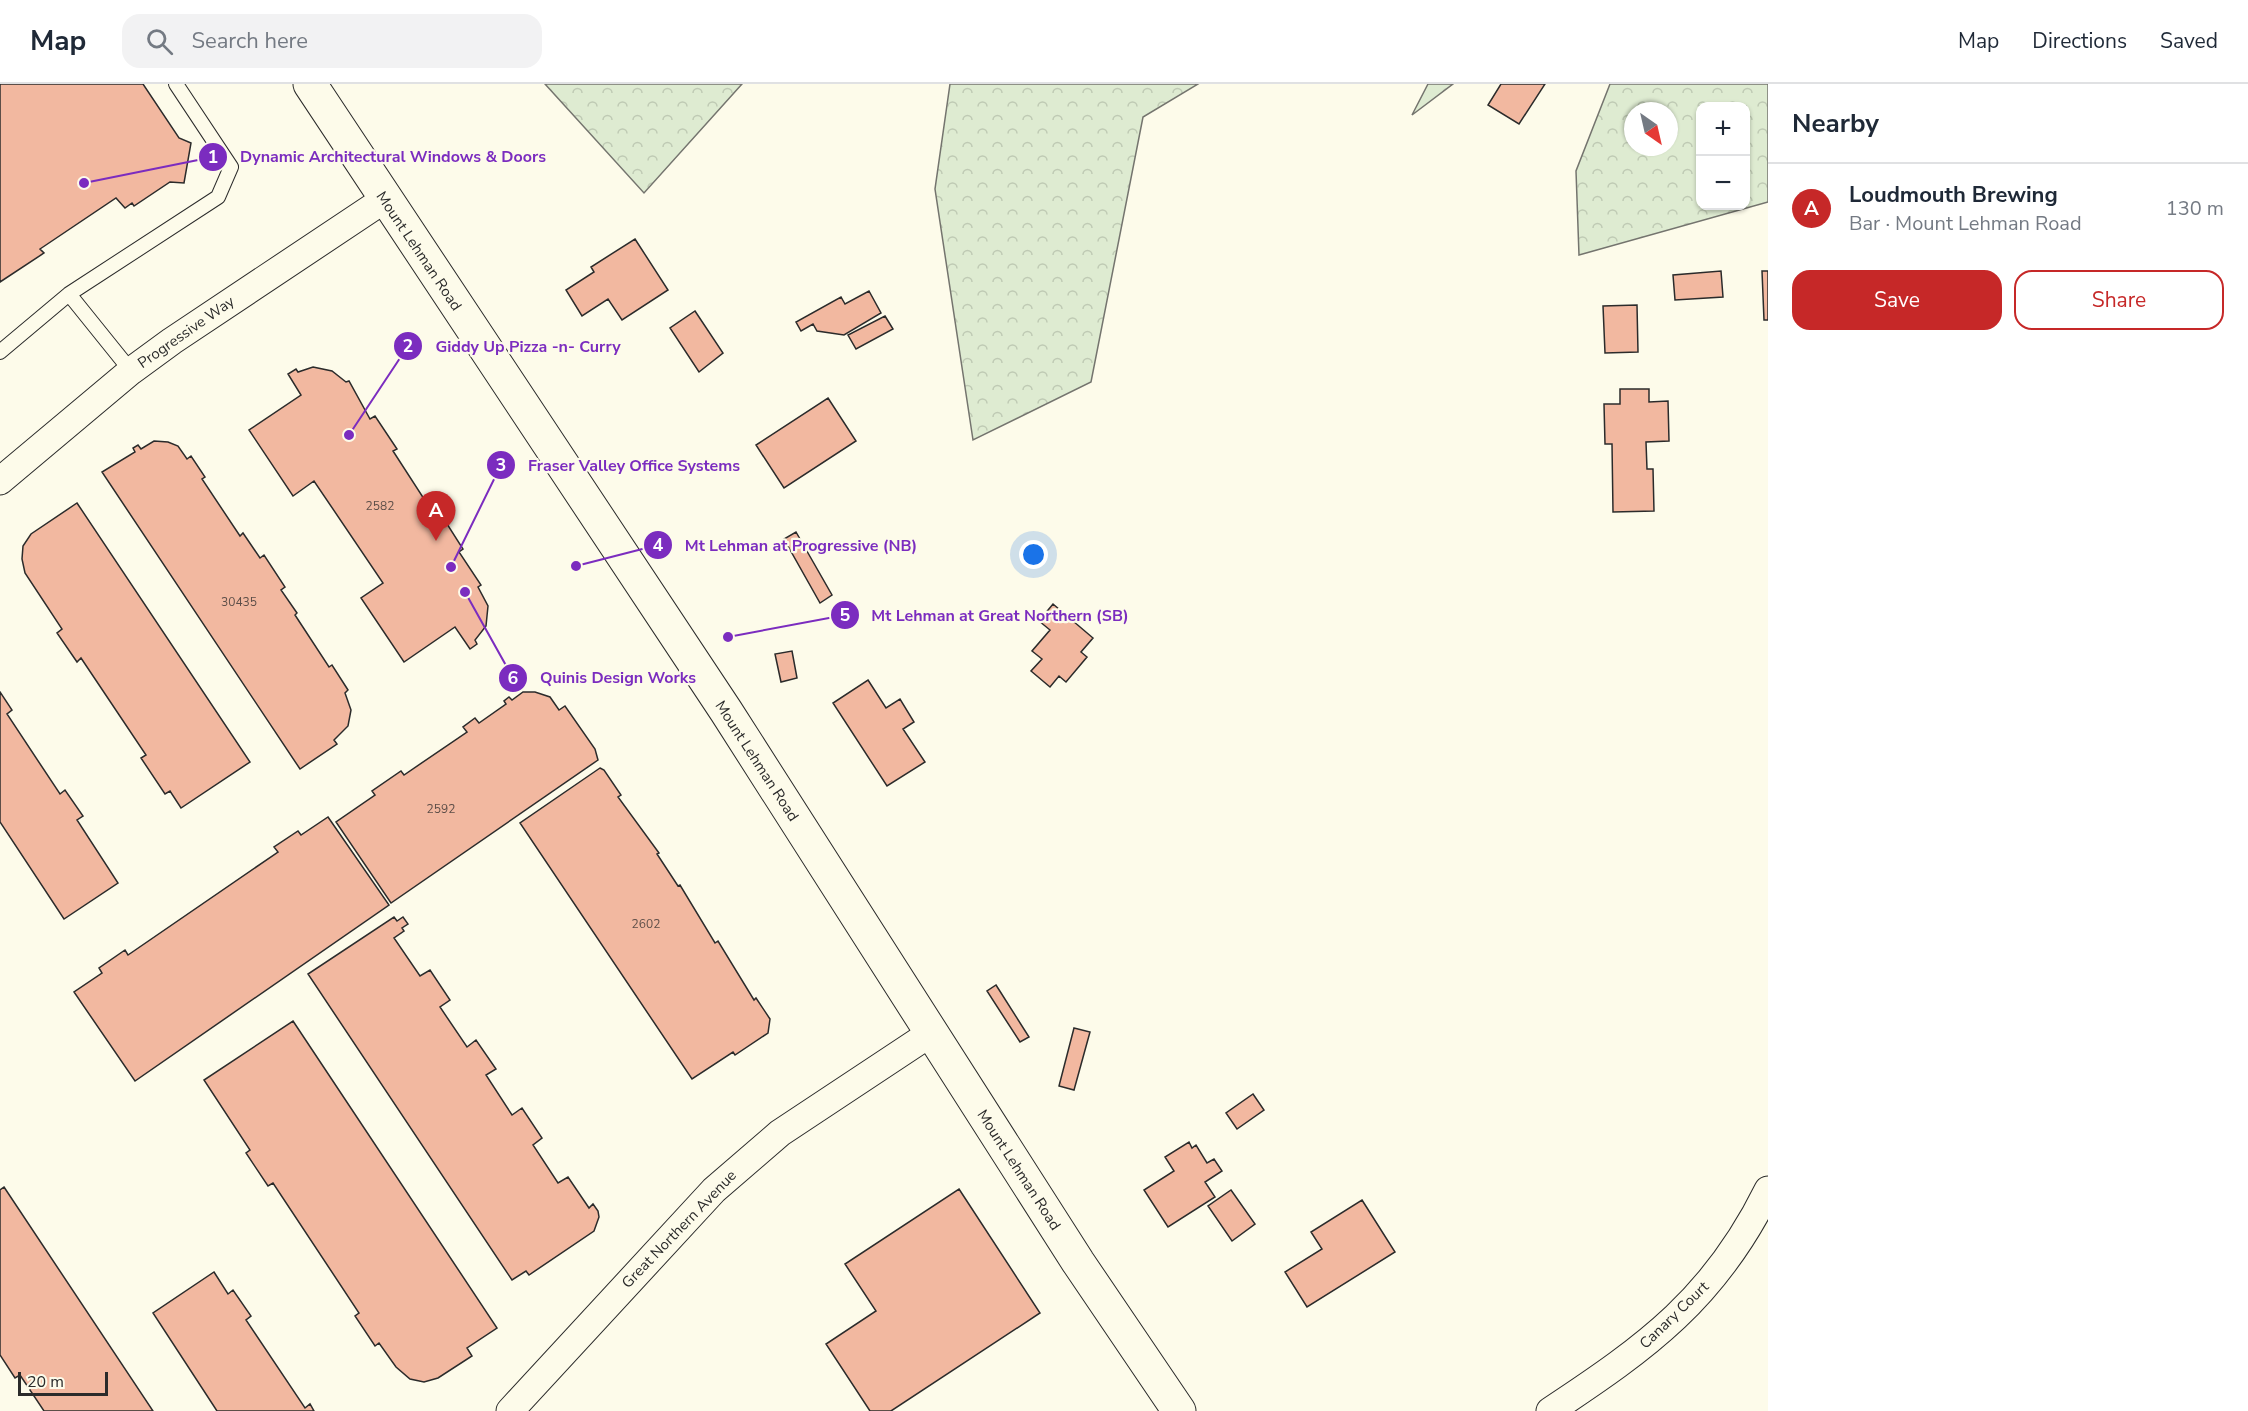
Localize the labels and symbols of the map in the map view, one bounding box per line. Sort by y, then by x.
north arrow [1624,102,1678,156]
callout: Dynamic Architectural Windows & Doors [198,140,558,174]
text: 1 [208,145,218,169]
text: Dynamic Architectural Windows & Doors [240,146,546,168]
street label: Mount Lehman Road [372,187,466,315]
street label: Progressive Way [134,291,238,373]
callout: Giddy Up Pizza -n- Curry [393,329,632,363]
text: 2 [403,334,413,358]
text: Giddy Up Pizza -n- Curry [435,336,621,358]
callout: Fraser Valley Office Systems [486,448,752,482]
text: 3 [496,453,506,477]
text: Fraser Valley Office Systems [528,455,740,477]
pin: A [416,492,456,541]
house number: 2582 [366,498,394,514]
callout: Mt Lehman at Progressive (NB) [643,528,929,562]
text: 4 [653,533,664,557]
text: Mt Lehman at Progressive (NB) [685,535,917,557]
your location [1019,540,1048,569]
house number: 30435 [221,594,257,610]
callout: Mt Lehman at Great Northern (SB) [830,598,1141,632]
text: 5 [840,603,851,627]
text: Mt Lehman at Great Northern (SB) [871,605,1129,627]
callout: Quinis Design Works [498,661,708,695]
text: 6 [508,666,519,690]
text: Quinis Design Works [540,667,696,689]
street label: Mount Lehman Road [711,697,803,825]
house number: 2592 [427,801,455,817]
house number: 2602 [632,916,660,932]
street label: Mount Lehman Road [973,1106,1065,1234]
street label: Great Northern Avenue [617,1166,741,1292]
street label: Canary Court [1635,1276,1713,1353]
scale bar [18,1369,108,1396]

